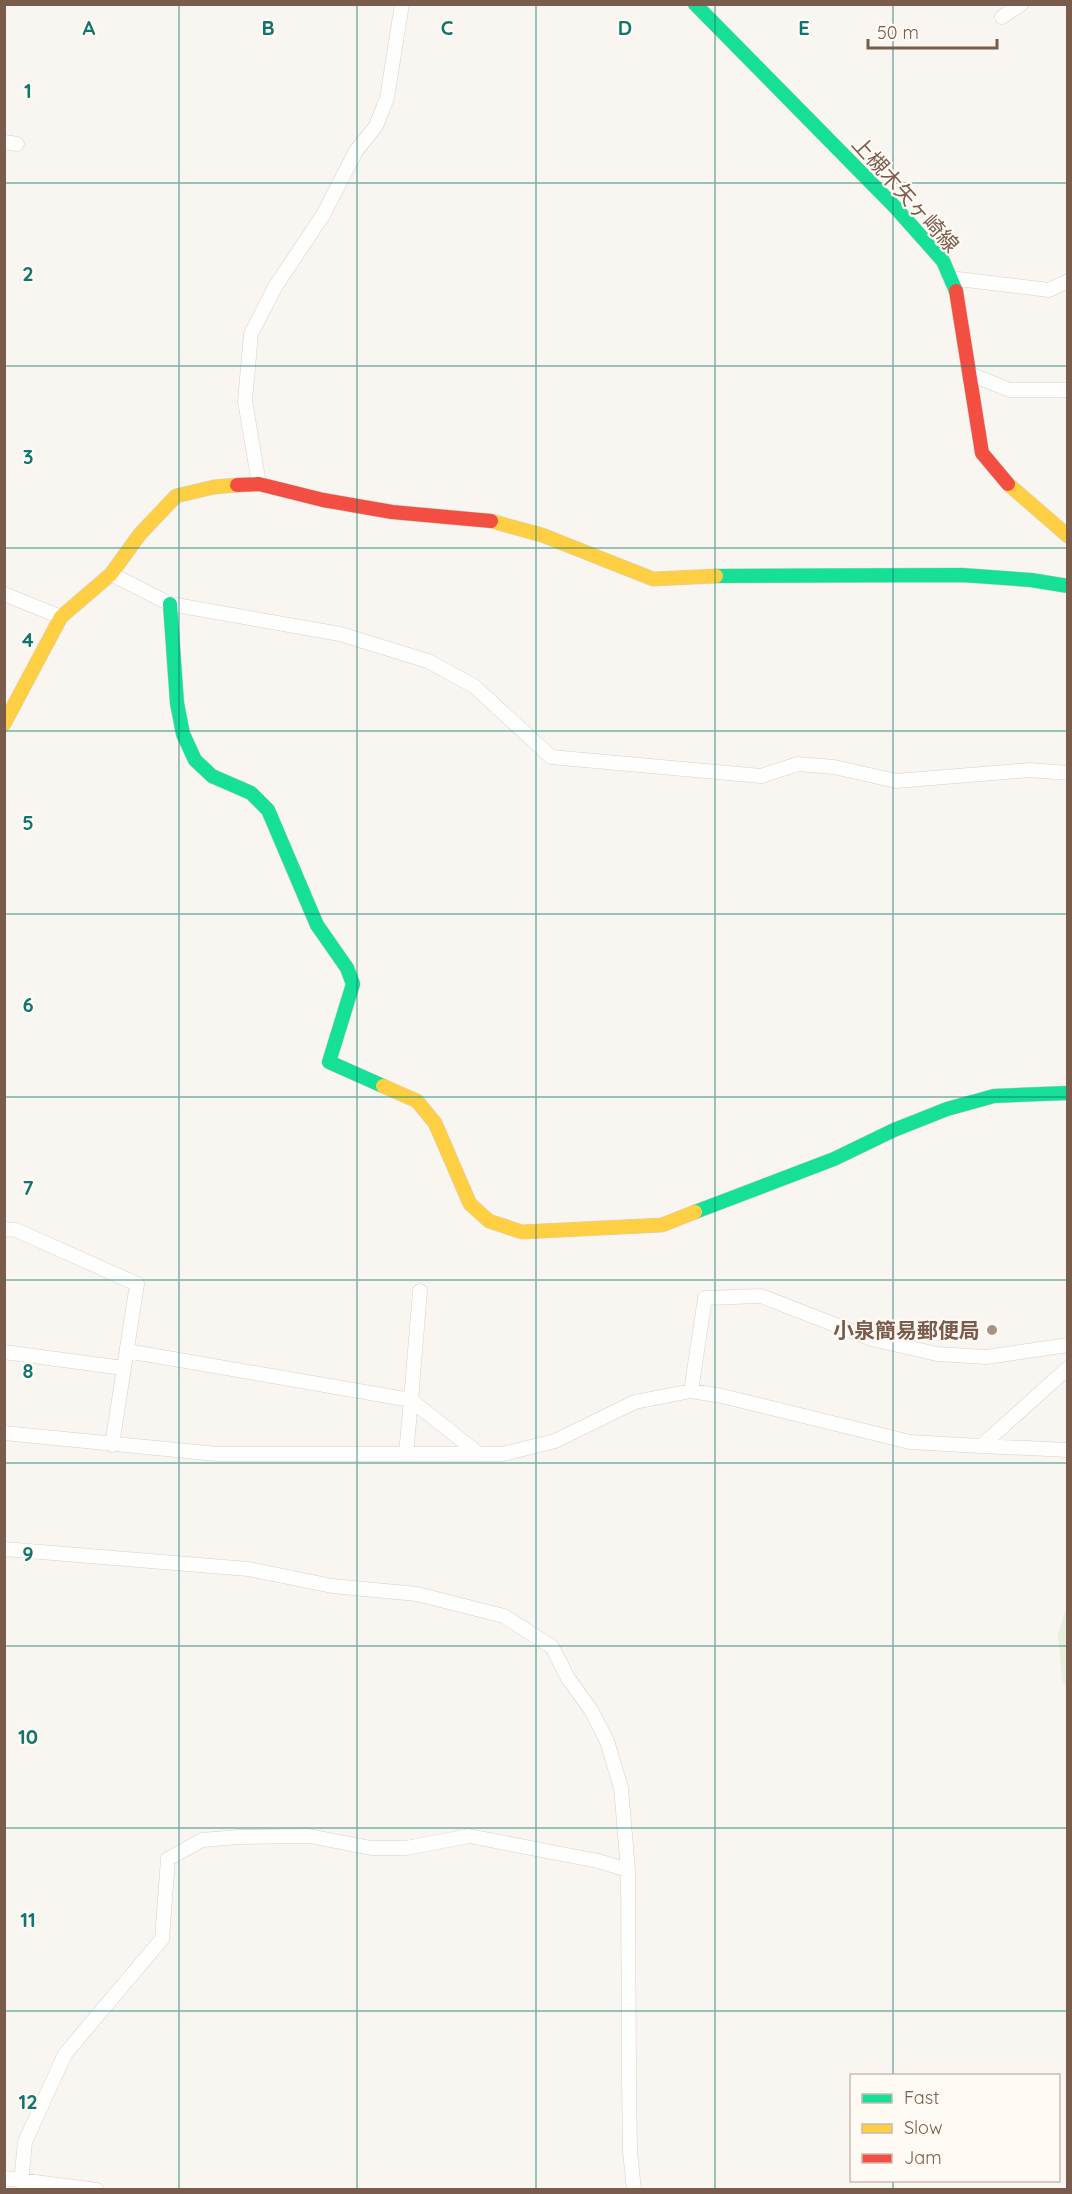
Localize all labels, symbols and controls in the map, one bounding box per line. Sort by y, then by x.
scale bar [868,12,997,50]
text: A [83,15,96,40]
text: B [261,15,275,40]
text: C [441,15,454,40]
text: D [618,15,632,40]
text: E [798,15,810,40]
text: 50 m [877,21,919,44]
text: 1 [24,78,32,103]
street label: 上槻木矢ヶ崎線 [847,131,965,257]
text: 2 [22,261,34,286]
text: 3 [23,444,33,469]
text: 4 [22,627,34,652]
text: 5 [22,810,34,835]
text: 6 [22,992,34,1017]
text: 7 [23,1175,34,1200]
place label: 小泉簡易郵便局 [833,1317,980,1343]
marker: 小泉簡易郵便局 [985,1323,999,1337]
text: 8 [23,1358,34,1383]
text: 9 [22,1541,34,1566]
text: 10 [18,1724,38,1749]
text: 11 [20,1907,36,1932]
legend [850,2074,1060,2182]
text: Fast [904,2086,939,2109]
text: 12 [18,2089,38,2114]
text: Slow [904,2116,942,2139]
text: Jam [904,2146,942,2169]

